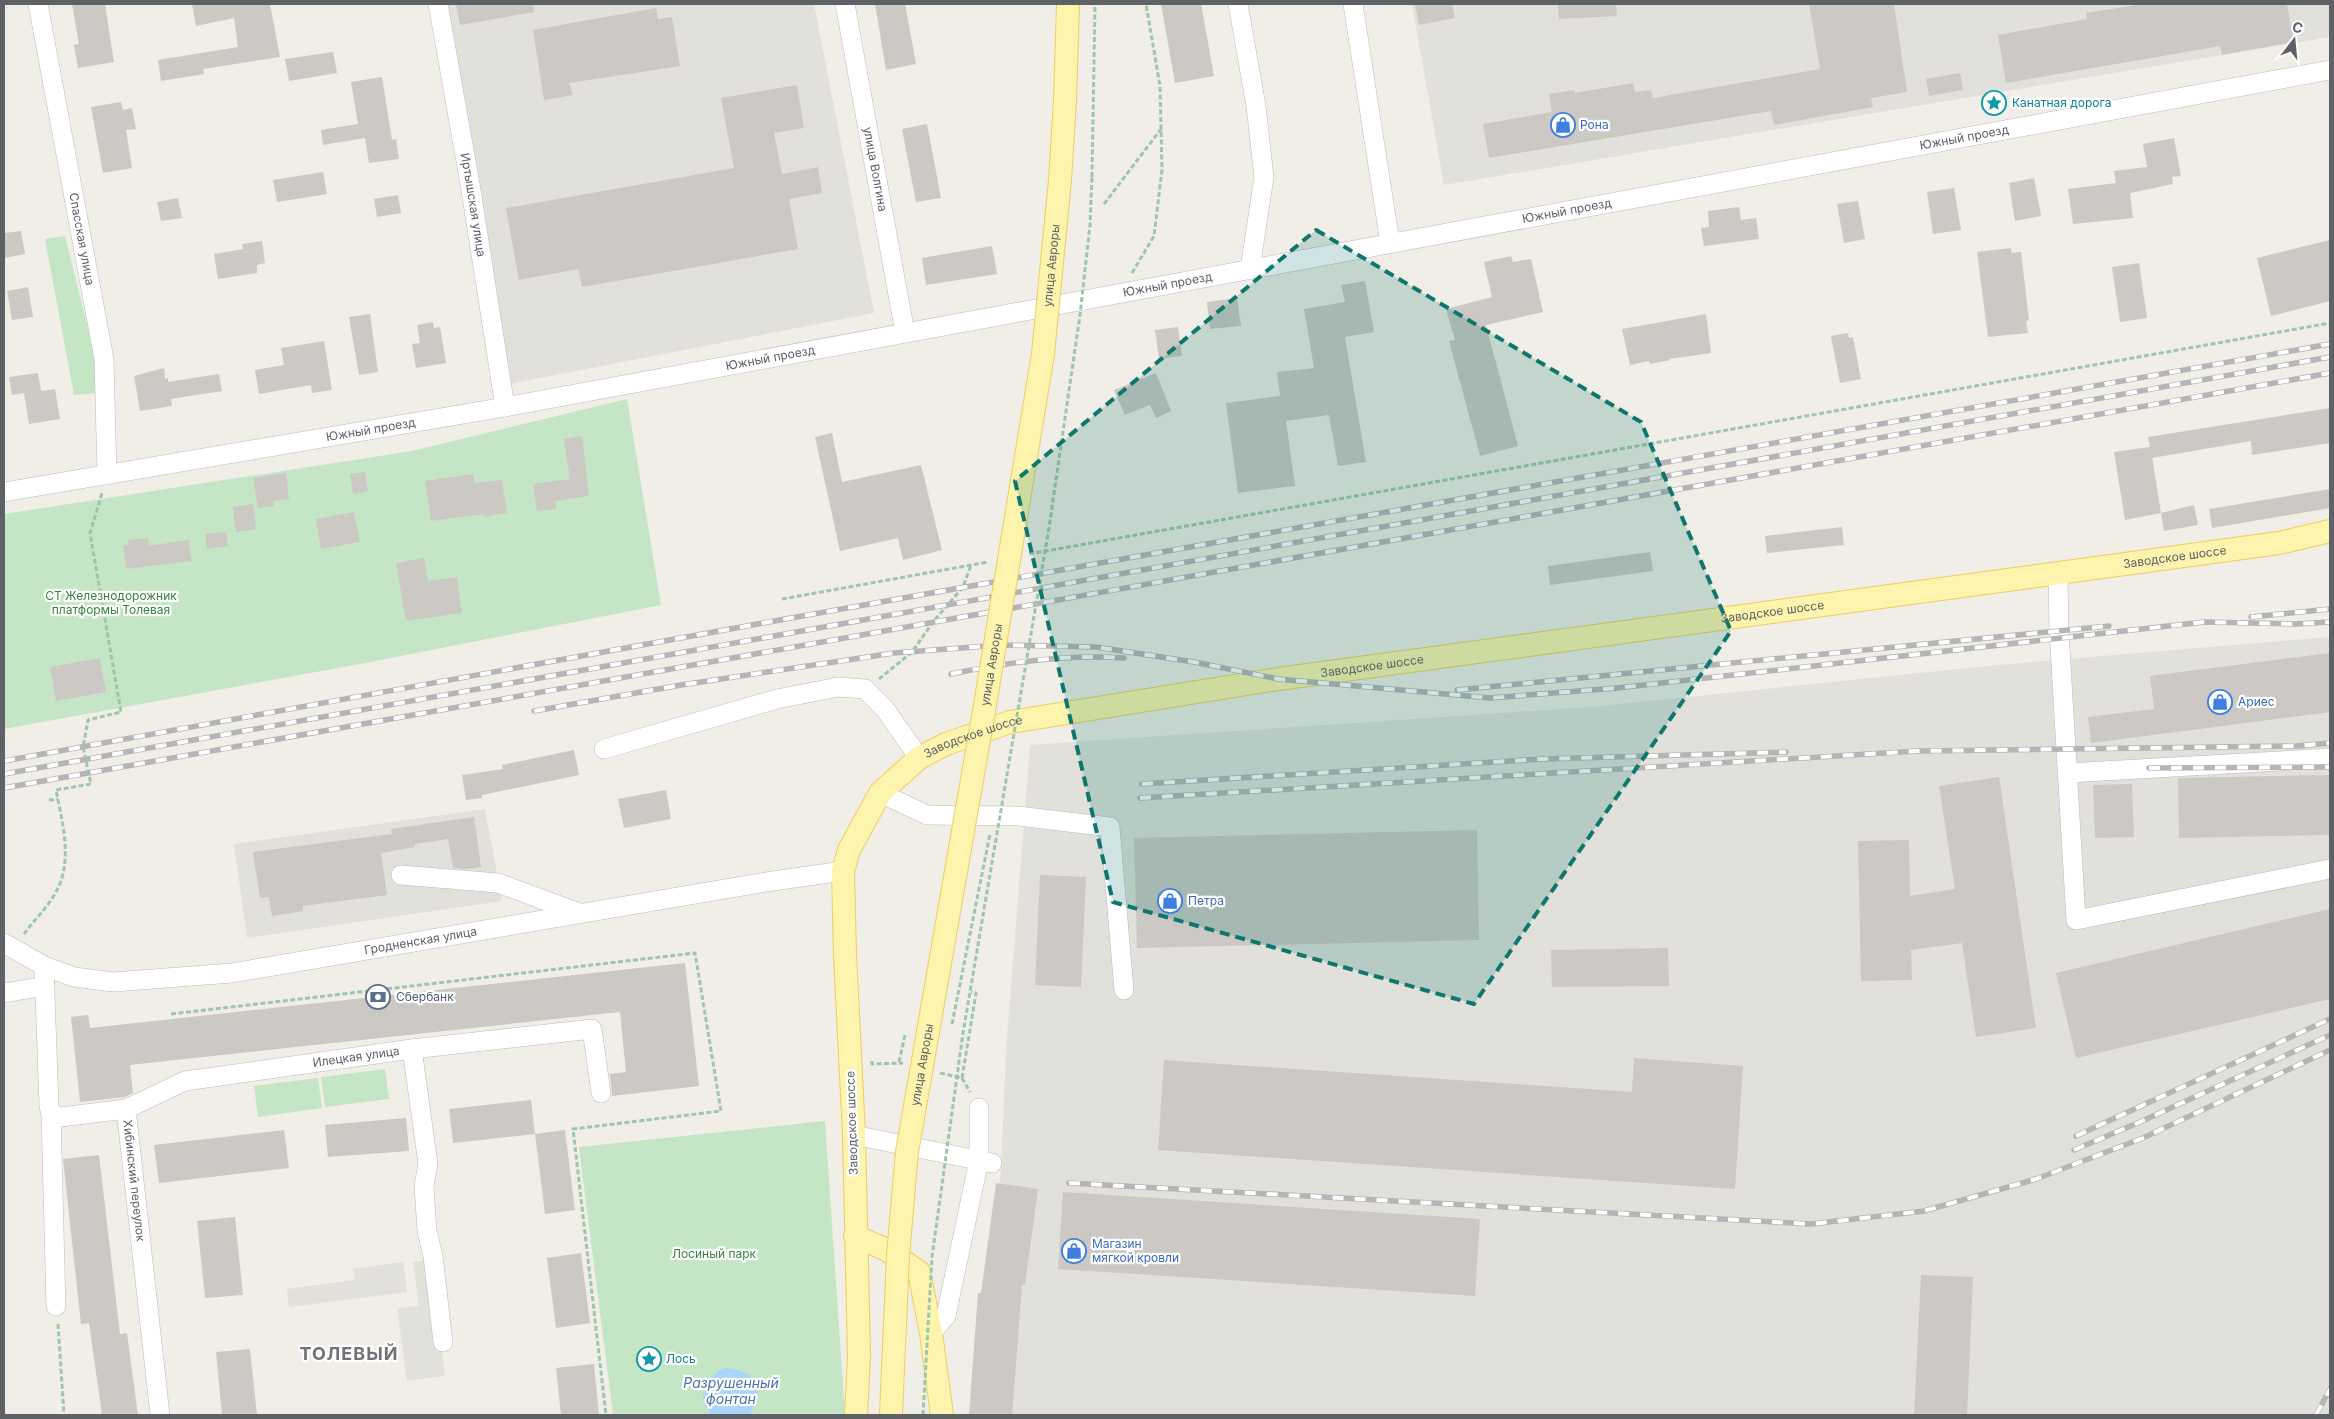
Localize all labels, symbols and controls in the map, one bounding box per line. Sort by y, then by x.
north arrow [2269,15,2319,65]
text: С [2290,17,2305,37]
place icon: Канатная дорога [1981,90,2007,116]
place label: Канатная дорога [2012,95,2112,110]
shop icon: Рона [1550,112,1576,138]
place label: Рона [1580,117,1609,132]
street label: Южный проезд [1918,121,2010,153]
street label: улица Волгина [861,126,891,213]
street label: Иртышская улица [458,152,489,258]
street label: Спасская улица [66,191,98,286]
street label: Южный проезд [1521,195,1613,226]
street label: улица Авроры [1040,223,1063,308]
street label: Южный проезд [1122,268,1214,300]
street label: Южный проезд [724,342,817,373]
street label: Южный проезд [325,414,417,444]
street label: Заводское шоссе [2122,542,2227,571]
park label: СТ Железнодорожник платформы Толевая [45,588,177,617]
street label: Заводское шоссе [1720,597,1825,626]
street label: улица Авроры [977,622,1005,707]
street label: Заводское шоссе [1319,651,1425,680]
shop icon: Ариес [2207,689,2233,715]
place label: Ариес [2238,694,2275,709]
street label: Заводское шоссе [921,712,1023,761]
shop icon: Петра [1157,888,1183,914]
place label: Петра [1188,893,1224,908]
street label: Гродненская улица [363,923,478,957]
bank icon: Сбербанк [365,984,391,1010]
place label: Сбербанк [396,989,454,1004]
street label: улица Авроры [907,1022,936,1107]
street label: Илецкая улица [312,1043,400,1070]
street label: Заводское шоссе [842,1071,861,1175]
street label: Хибинский переулок [120,1119,149,1243]
place label: Магазин мягкой кровли [1092,1236,1179,1265]
shop icon: Магазин мягкой кровли [1061,1238,1087,1264]
park label: Лосиный парк [672,1246,757,1261]
district label: ТОЛЕВЫЙ [300,1343,398,1364]
place icon: Лось [636,1346,662,1372]
place label: Лось [666,1351,696,1366]
water label: Разрушенный фонтан [683,1374,779,1407]

